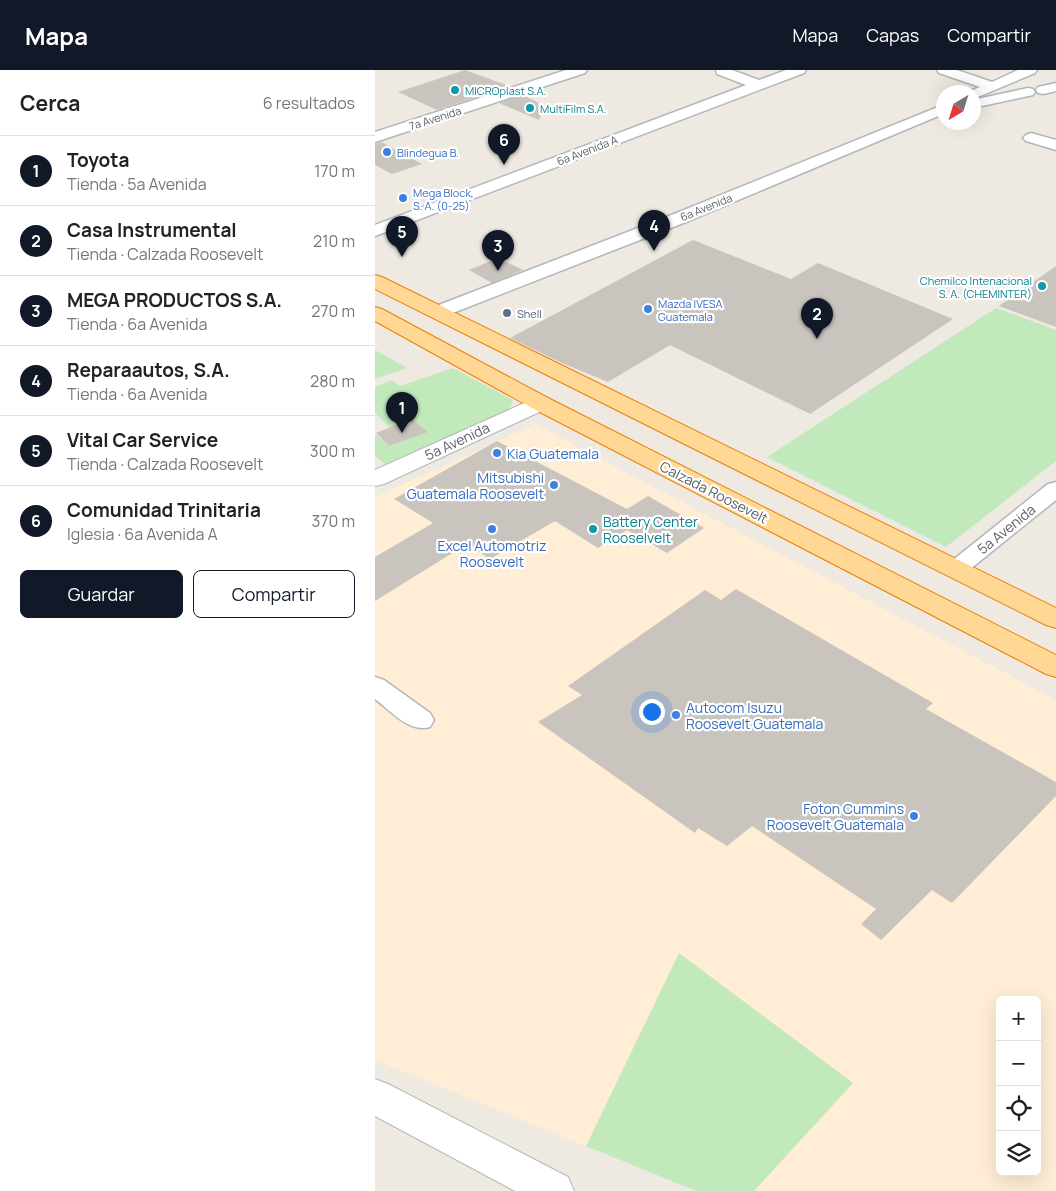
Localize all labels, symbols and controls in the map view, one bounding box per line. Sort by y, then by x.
text: Mapa [25,19,88,52]
text: Mapa [792,23,838,47]
text: Capas [866,23,919,47]
text: Compartir [947,23,1031,47]
place label: MICROplast S.A. [465,83,546,98]
marker: MICROplast S.A. [449,84,461,96]
north arrow [936,85,981,130]
text: Cerca [20,89,80,117]
text: 6 resultados [263,92,355,114]
place label: MultiFilm S.A. [540,101,607,116]
marker: MultiFilm S.A. [524,102,536,114]
street label: 7a Avenida [407,103,463,133]
pin: 6 [488,124,520,165]
street label: 6a Avenida A [554,131,620,169]
place label: Blindegua B. [397,145,459,160]
marker: Blindegua B. [381,146,393,158]
text: Toyota [67,147,130,173]
text: 1 [32,160,40,182]
text: 170 m [314,160,355,182]
text: Tienda · 5a Avenida [67,173,207,195]
place label: Mega Block, S. A. (0-25) [413,185,474,213]
street label: 6a Avenida [678,190,734,224]
marker: Mega Block, S. A. (0-25) [397,192,409,204]
pin: 4 [638,210,670,251]
pin: 5 [386,216,418,257]
text: Casa Instrumental [67,217,237,243]
text: 2 [31,230,41,252]
text: 210 m [313,230,355,252]
pin: 3 [482,230,514,271]
text: Tienda · Calzada Roosevelt [67,243,263,265]
place label: Chemilco Intenacional S. A. (CHEMINTER) [920,273,1032,301]
marker: Chemilco Intenacional S. A. (CHEMINTER) [1036,280,1048,292]
text: MEGA PRODUCTOS S.A. [67,287,282,313]
place label: Mazda IVESA Guatemala [658,296,723,324]
pin: 2 [801,298,833,339]
text: 3 [31,300,41,322]
text: 270 m [311,300,355,322]
marker: Mazda IVESA Guatemala [642,303,654,315]
place label: Shell [517,306,542,321]
marker: Shell [501,307,513,319]
text: Tienda · 6a Avenida [67,313,207,335]
text: Reparaautos, S.A. [67,357,230,383]
text: 4 [31,370,41,392]
text: 280 m [310,370,355,392]
text: Tienda · 6a Avenida [67,383,207,405]
pin: 1 [386,392,418,433]
street label: 5a Avenida [422,418,492,464]
text: Vital Car Service [67,427,218,453]
text: 5 [31,440,41,462]
text: 300 m [310,440,355,462]
place label: Kia Guatemala [507,444,599,463]
marker: Kia Guatemala [491,447,503,459]
text: Tienda · Calzada Roosevelt [67,453,263,475]
street label: Calzada Roosevelt [657,456,772,528]
place label: Mitsubishi Guatemala Roosevelt [407,468,544,503]
marker: Mitsubishi Guatemala Roosevelt [548,479,560,491]
text: Comunidad Trinitaria [67,497,261,523]
street label: 5a Avenida [973,500,1039,558]
text: 6 [31,510,41,532]
text: 370 m [312,510,355,532]
place label: Battery Center Rooselvelt [603,512,698,547]
text: Iglesia · 6a Avenida A [67,523,218,545]
marker: Excel Automotriz Roosevelt [486,523,498,535]
marker: Battery Center Rooselvelt [587,523,599,535]
place label: Excel Automotriz Roosevelt [437,536,547,571]
button: Guardar [20,570,183,618]
button: Compartir [193,570,355,618]
place label: Autocom Isuzu Roosevelt Guatemala [686,698,823,733]
your location [639,699,665,725]
marker: Autocom Isuzu Roosevelt Guatemala [670,709,682,721]
place label: Foton Cummins Roosevelt Guatemala [767,799,904,834]
marker: Foton Cummins Roosevelt Guatemala [908,810,920,822]
map controls [996,996,1041,1176]
button: + [996,996,1041,1041]
button: − [996,1041,1041,1086]
button: locate [996,1086,1041,1131]
button: layers [996,1131,1041,1176]

